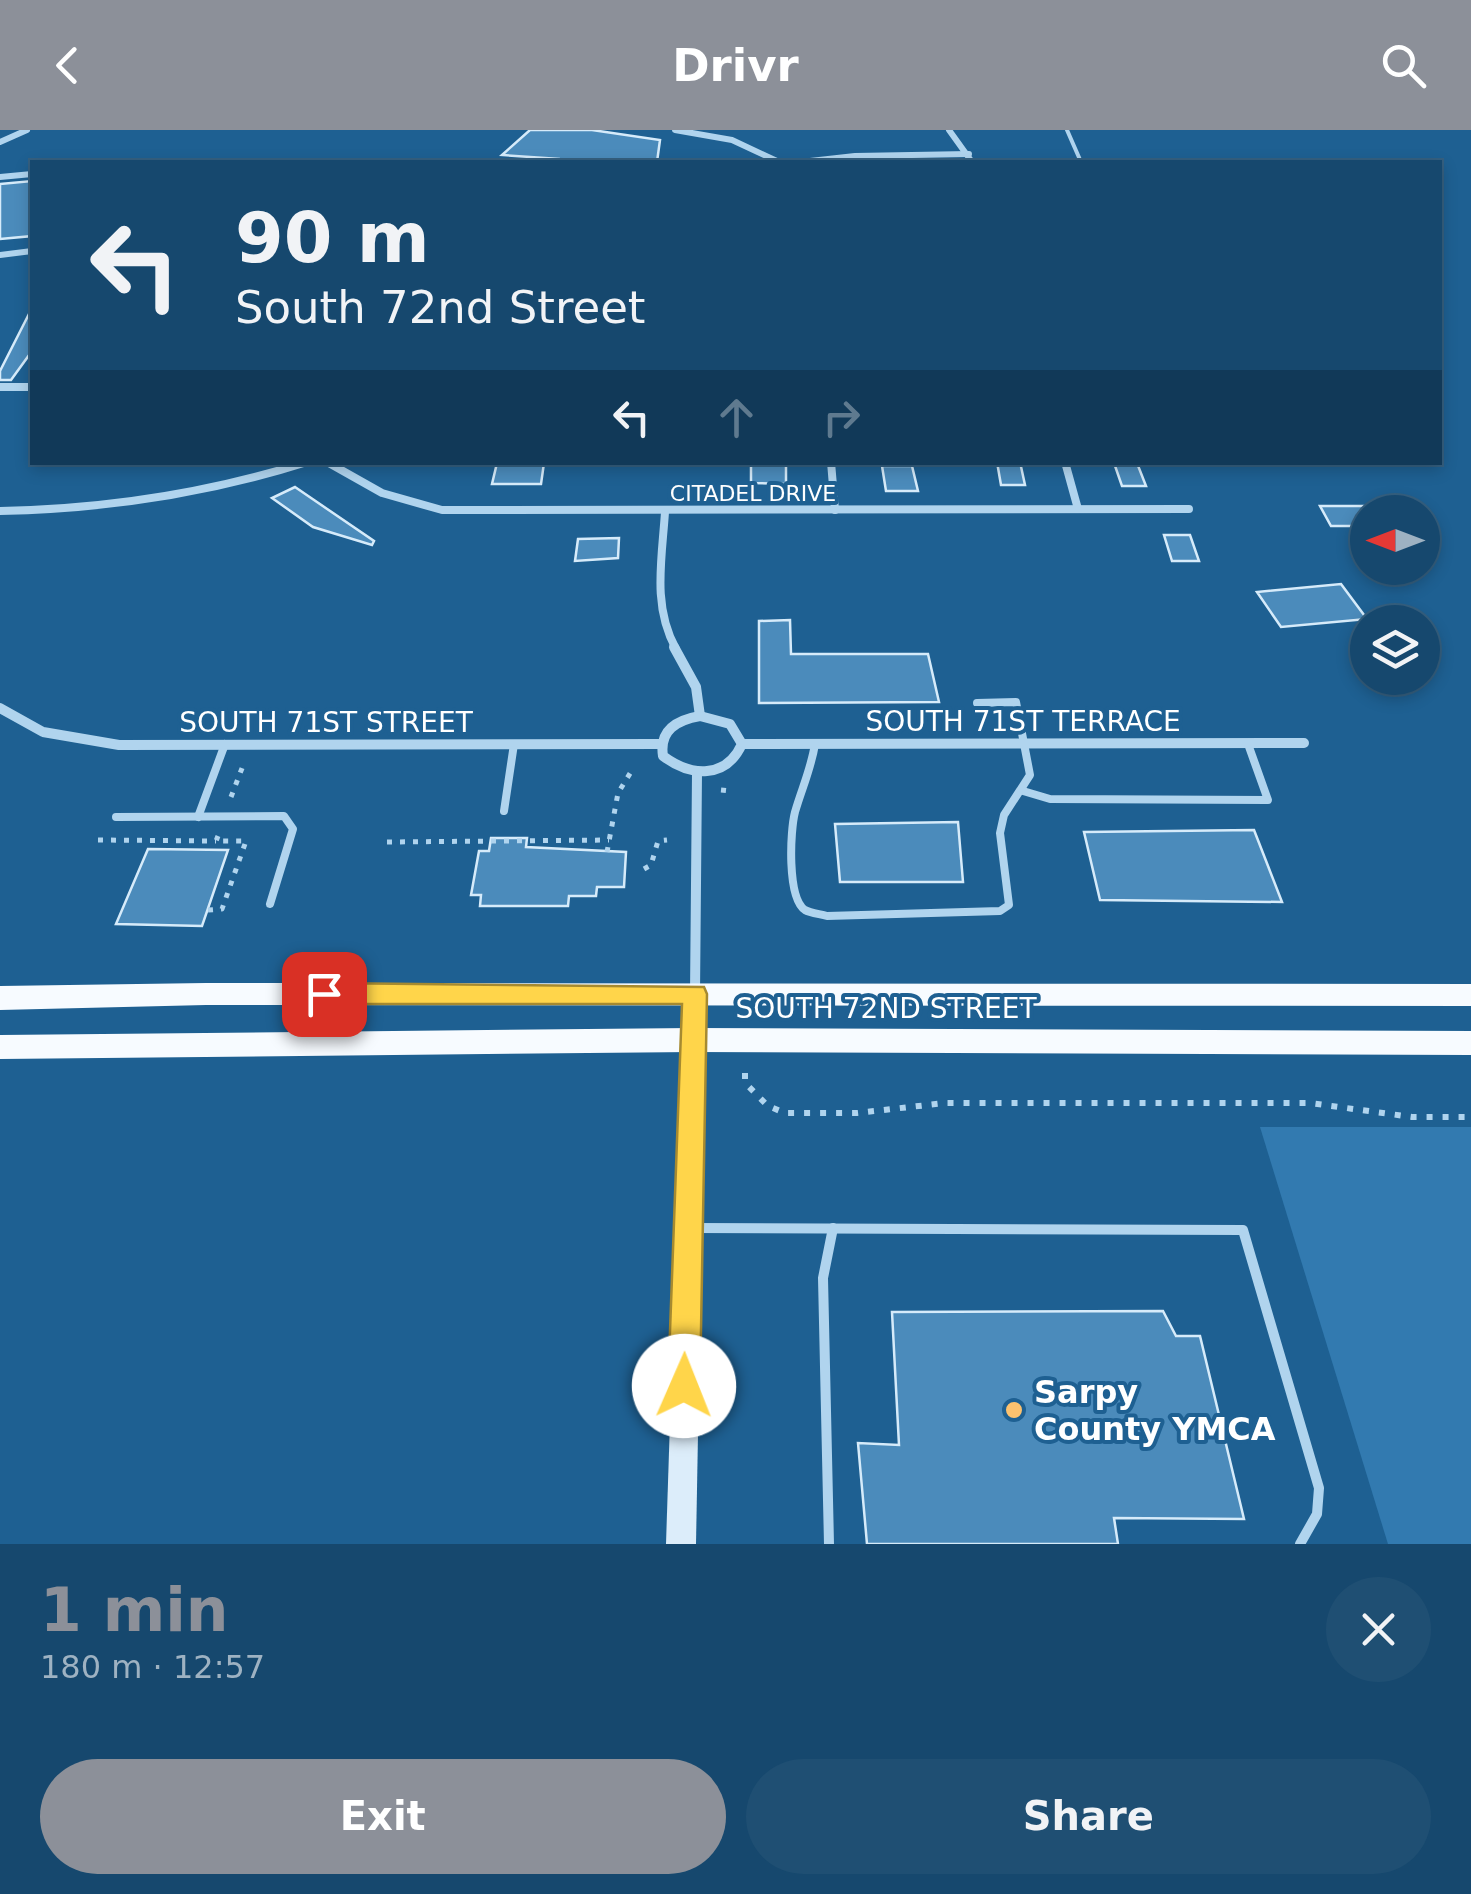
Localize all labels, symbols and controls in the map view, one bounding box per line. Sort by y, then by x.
icon: back [40,38,95,93]
icon: search [1376,38,1431,93]
text: Drivr [672,39,799,92]
text: 90 m [235,197,430,279]
icon: left [70,200,200,330]
text: South 72nd Street [235,281,645,334]
icon: left [604,390,659,445]
icon: ahead [709,390,764,445]
icon: right [814,390,869,445]
street label: CITADEL DRIVE [670,481,836,506]
north arrow [1350,495,1440,585]
map controls [1350,495,1440,695]
button: layers [1350,605,1440,695]
street label: SOUTH 71ST TERRACE [865,705,1181,738]
street label: SOUTH 71ST STREET [179,706,474,739]
pin [282,952,367,1037]
icon: arrive [297,967,352,1022]
street label: SOUTH 72ND STREET [735,992,1038,1025]
position arrow [632,1334,736,1438]
place label: Sarpy County YMCA [1034,1373,1276,1448]
marker: Sarpy County YMCA [1003,1399,1025,1421]
text: 1 min [40,1575,228,1645]
button: close [1326,1577,1431,1682]
text: 180 m · 12:57 [40,1648,265,1686]
button: Exit [40,1759,726,1874]
button: Share [746,1759,1431,1874]

